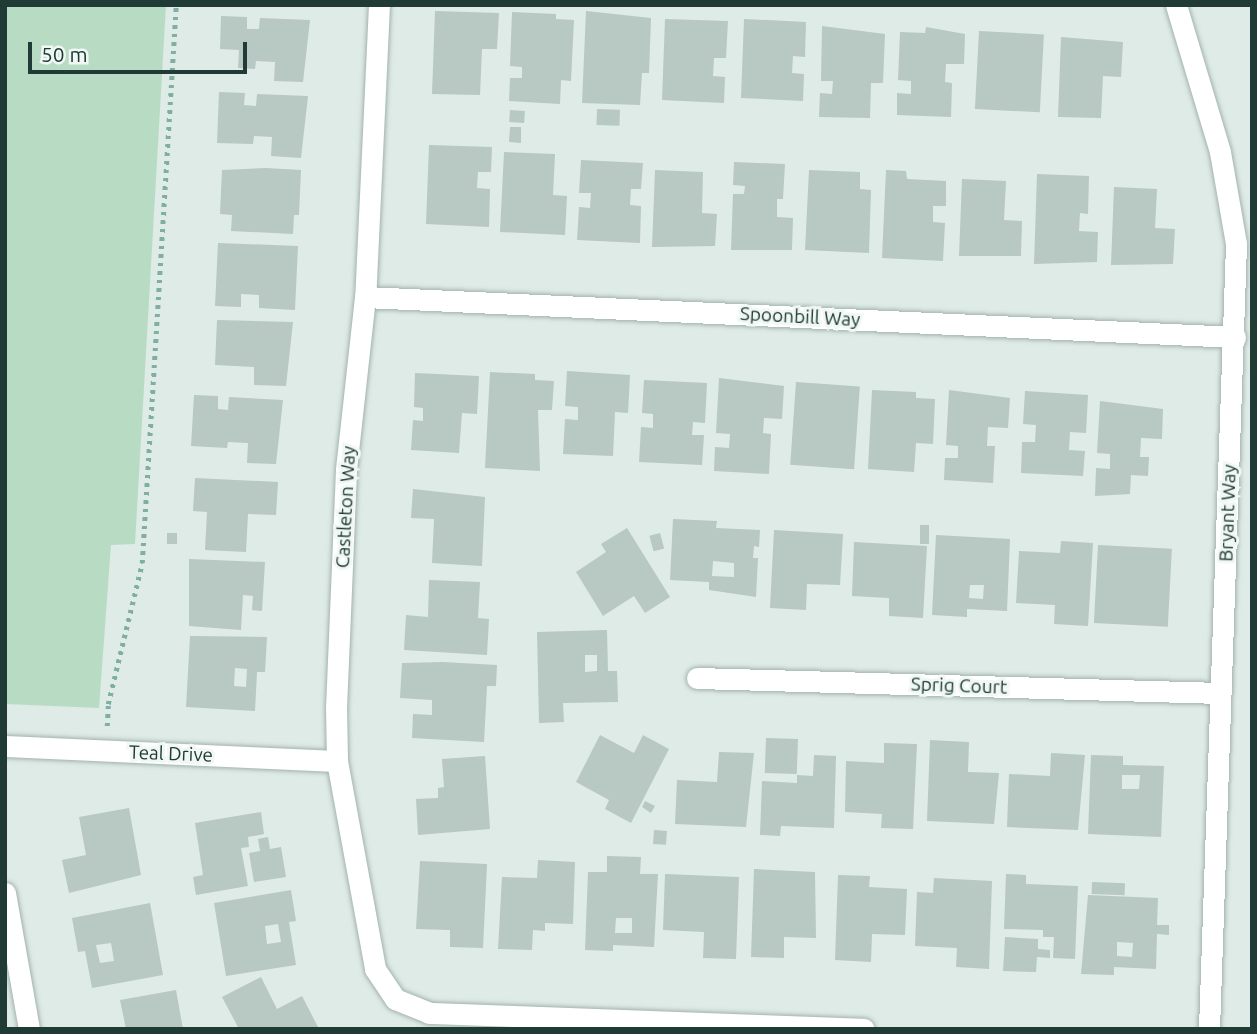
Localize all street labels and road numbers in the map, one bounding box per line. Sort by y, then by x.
street label: Spoonbill Way [739,302,861,332]
street label: Castleton Way [331,445,361,569]
street label: Bryant Way [1215,464,1241,562]
street label: Sprig Court [910,673,1008,699]
street label: Teal Drive [129,741,213,767]

